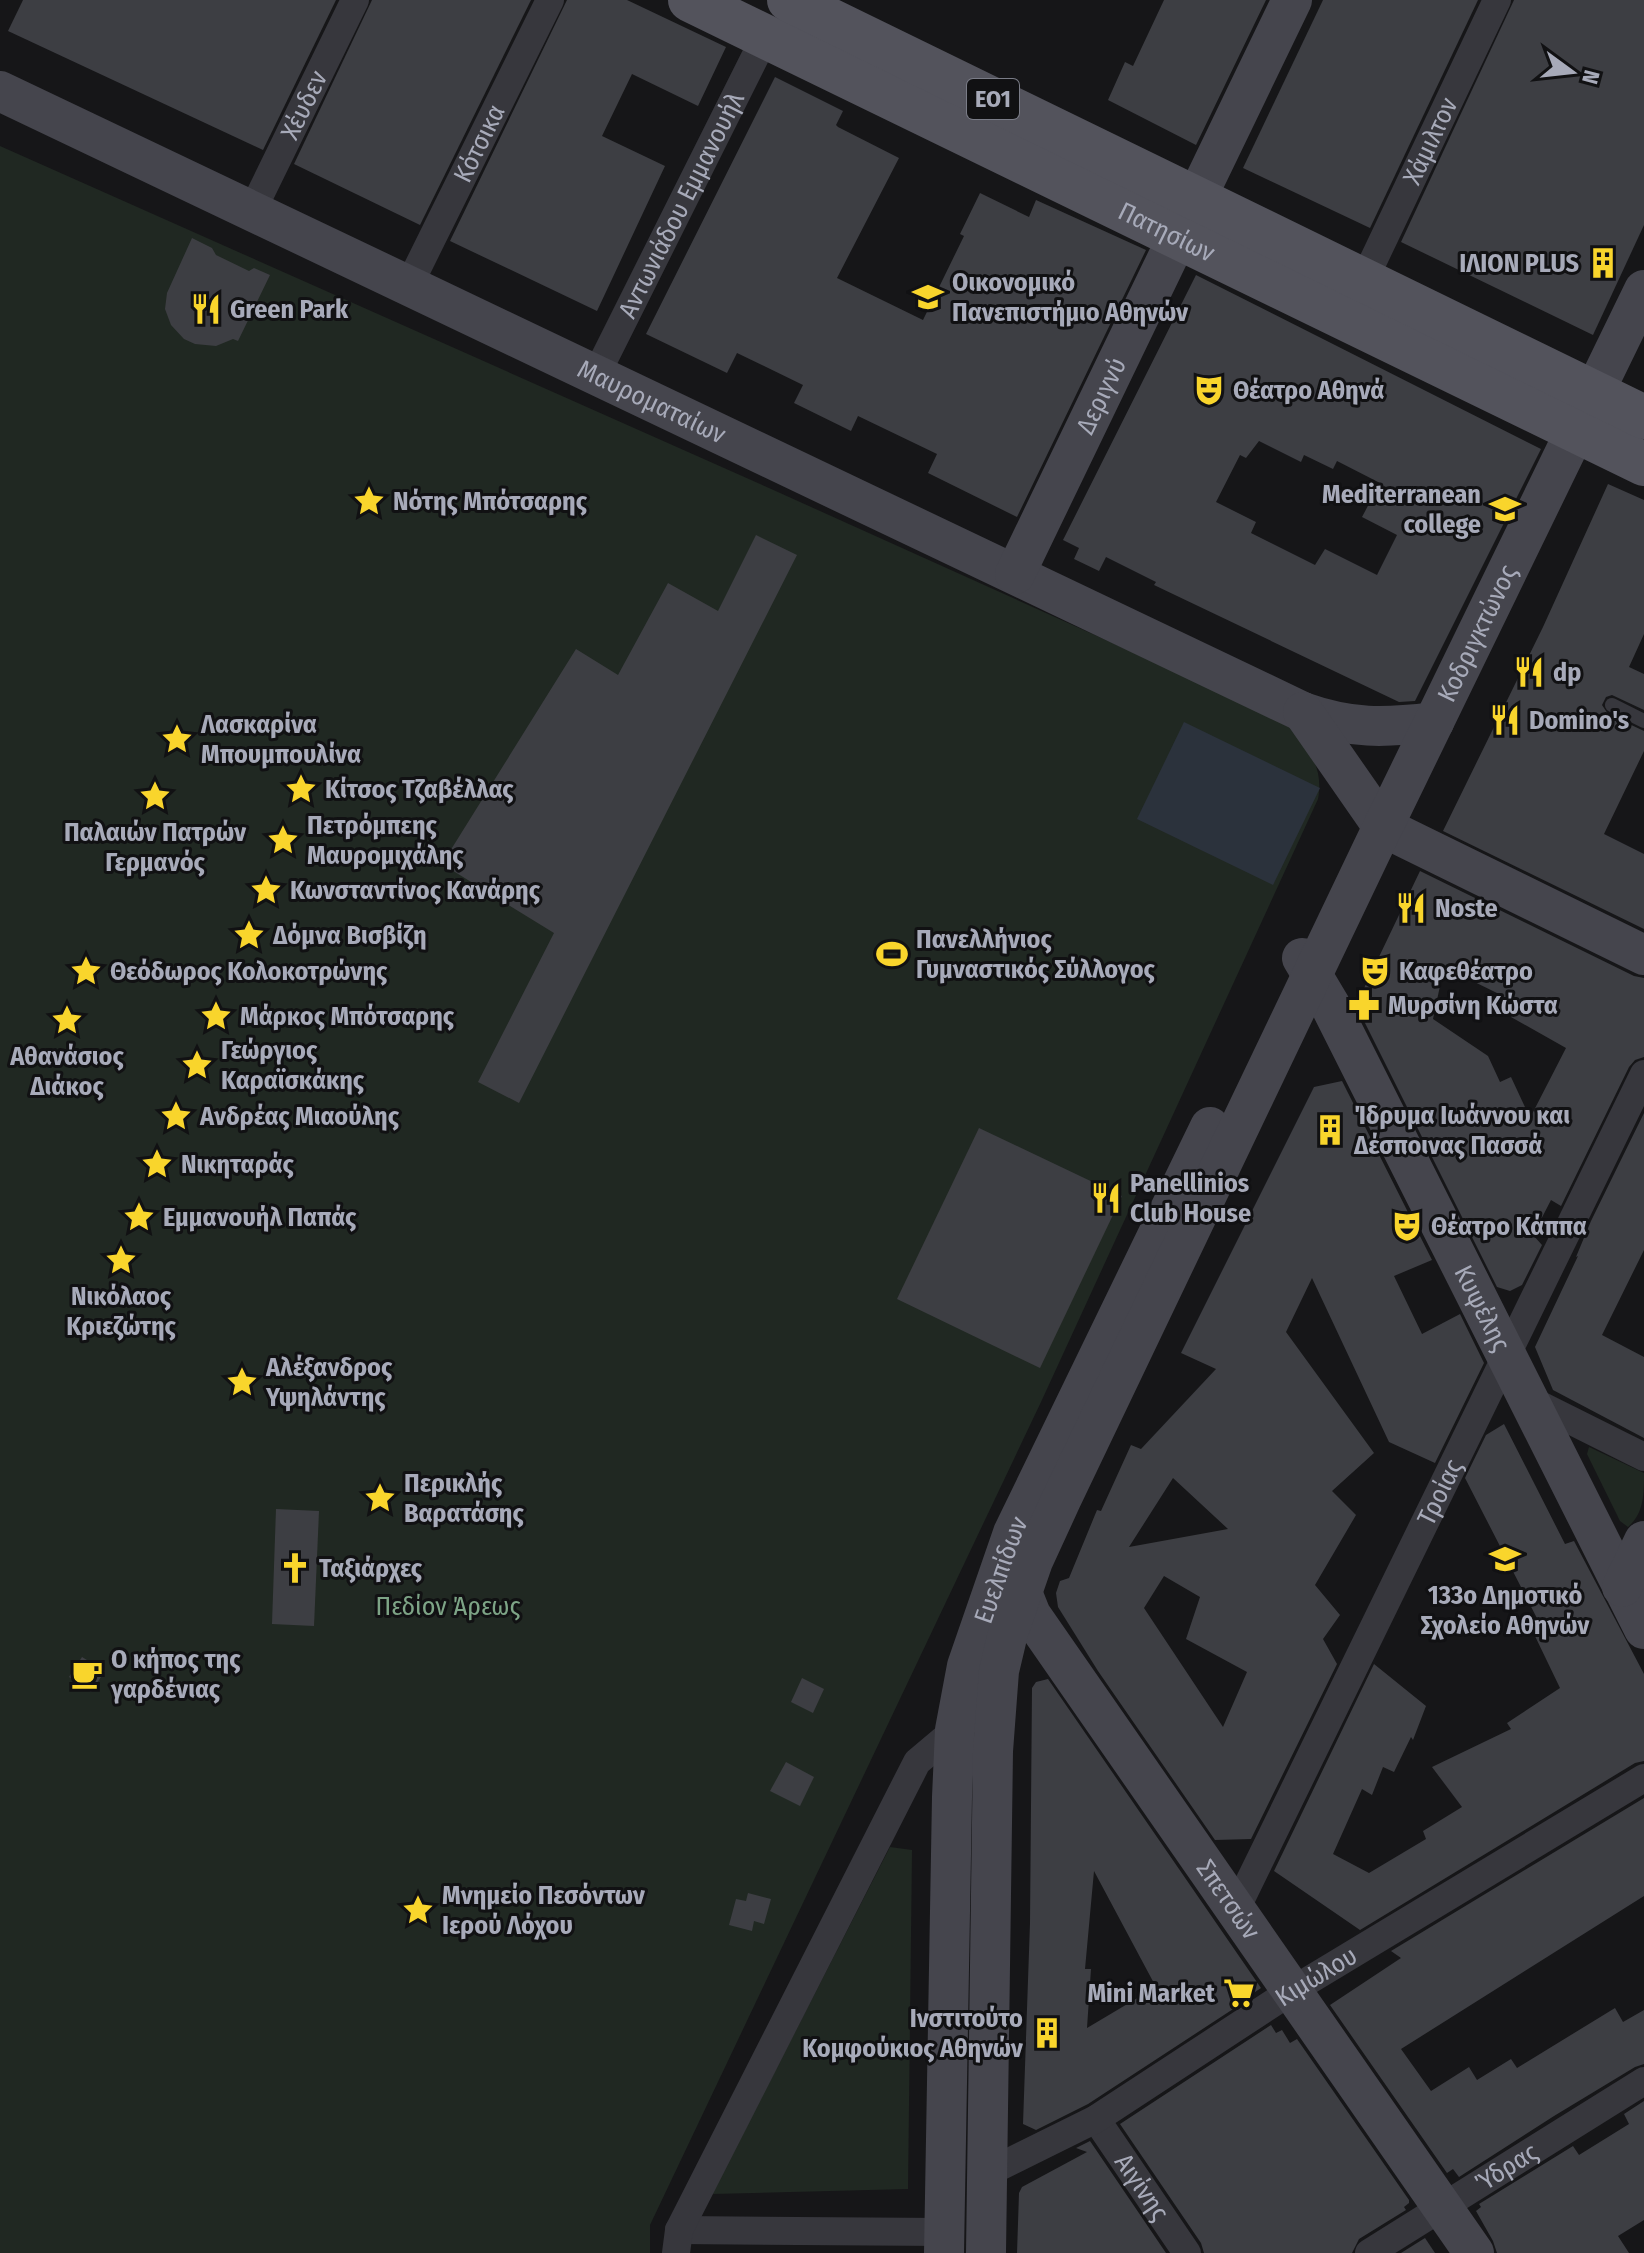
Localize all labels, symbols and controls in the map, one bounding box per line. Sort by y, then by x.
north arrow [1532,32,1612,112]
street label: Χέυδεν [274,65,334,144]
text: N [1576,67,1606,87]
road number: ΕΟ1 [967,79,1019,119]
street label: Αντωνιάδου Εμμανουήλ [612,87,751,323]
street label: Χάμιλτον [1396,92,1464,189]
street label: Κότσικα [447,99,511,187]
street label: Πατησίων [1113,195,1220,269]
building icon: ΙΛΙΟΝ PLUS [1586,246,1620,280]
place label: ΙΛΙΟΝ PLUS [1459,248,1579,279]
place label: Οικονομικό Πανεπιστήμιο Αθηνών [952,267,1189,328]
school or university icon: Οικονομικό Πανεπιστήμιο Αθηνών [911,280,945,314]
restaurant icon: Green Park [189,292,223,326]
place label: Green Park [230,294,349,325]
street label: Δεριγνύ [1069,352,1133,439]
street label: Μαυροματαίων [573,353,731,450]
theatre icon: Θέατρο Αθηνά [1192,373,1226,407]
place label: Θέατρο Αθηνά [1233,375,1385,406]
place label: Mediterranean college [1322,479,1481,540]
place icon: Νότης Μπότσαρης [352,484,386,518]
place label: Νότης Μπότσαρης [393,486,588,517]
school or university icon: Mediterranean college [1488,492,1522,526]
street label: Κοδριγκτώνος [1431,560,1523,707]
restaurant icon: dp [1512,655,1546,689]
place label: dp [1553,657,1581,688]
restaurant icon: Domino's [1488,703,1522,737]
place label: Domino's [1529,705,1629,736]
place label: Λασκαρίνα Μπουμπουλίνα [200,709,361,770]
place icon: Λασκαρίνα Μπουμπουλίνα [160,722,194,756]
place icon: Κίτσος Τζαβέλλας [284,772,318,806]
place label: Κίτσος Τζαβέλλας [325,774,514,805]
place icon: Παλαιών Πατρών Γερμανός [138,779,172,813]
place label: Πετρόμπεης Μαυρομιχάλης [307,810,464,871]
place label: Παλαιών Πατρών Γερμανός [64,817,247,878]
place icon: Πετρόμπεης Μαυρομιχάλης [266,823,300,857]
place icon: Κωνσταντίνος Κανάρης [249,873,283,907]
place label: Κωνσταντίνος Κανάρης [290,875,541,906]
restaurant icon: Noste [1394,891,1428,925]
place label: Noste [1435,893,1498,924]
place icon: Δόμνα Βισβίζη [232,918,266,952]
place label: Δόμνα Βισβίζη [272,920,427,951]
place label: Πανελλήνιος Γυμναστικός Σύλλογος [916,924,1156,985]
sports icon: Πανελλήνιος Γυμναστικός Σύλλογος [875,937,909,971]
place icon: Θεόδωρος Κολοκοτρώνης [69,954,103,988]
theatre icon: Καφεθέατρο [1358,954,1392,988]
place label: Θεόδωρος Κολοκοτρώνης [110,956,388,987]
place label: Καφεθέατρο [1399,956,1533,987]
pharmacy icon: Μυρσίνη Κώστα [1347,988,1381,1022]
place label: Μυρσίνη Κώστα [1388,990,1558,1021]
place icon: Μάρκος Μπότσαρης [199,999,233,1033]
place label: Μάρκος Μπότσαρης [240,1001,455,1032]
place icon: Αθανάσιος Διάκος [50,1003,84,1037]
place label: Γεώργιος Καραϊσκάκης [221,1035,365,1096]
place label: Αθανάσιος Διάκος [9,1041,124,1102]
place icon: Γεώργιος Καραϊσκάκης [180,1048,214,1082]
place icon: Ανδρέας Μιαούλης [159,1099,193,1133]
place label: Ίδρυμα Ιωάννου και Δέσποινας Πασσά [1353,1100,1570,1161]
place label: Ανδρέας Μιαούλης [199,1101,400,1132]
building icon: Ίδρυμα Ιωάννου και Δέσποινας Πασσά [1313,1113,1347,1147]
place icon: Νικηταράς [140,1147,174,1181]
place label: Νικηταράς [181,1149,294,1180]
place label: Panellinios Club House [1130,1168,1251,1229]
restaurant icon: Panellinios Club House [1089,1181,1123,1215]
place icon: Εμμανουήλ Παπάς [122,1200,156,1234]
place label: Εμμανουήλ Παπάς [163,1202,357,1233]
theatre icon: Θέατρο Κάππα [1390,1209,1424,1243]
place label: Θέατρο Κάππα [1431,1211,1587,1242]
place icon: Νικόλαος Κριεζώτης [104,1243,138,1277]
street label: Κυψέλης [1448,1260,1517,1356]
place label: Νικόλαος Κριεζώτης [66,1281,177,1342]
place label: Αλέξανδρος Υψηλάντης [265,1352,393,1413]
place icon: Αλέξανδρος Υψηλάντης [225,1365,259,1399]
street label: Τροίας [1411,1454,1469,1530]
place label: Περικλής Βαρατάσης [404,1468,524,1529]
place icon: Περικλής Βαρατάσης [363,1481,397,1515]
street label: Ευελπίδων [967,1511,1034,1627]
school or university icon: 133ο Δημοτικό Σχολείο Αθηνών [1488,1542,1522,1576]
church icon: Ταξιάρχες [278,1551,312,1585]
place label: Ταξιάρχες [319,1553,423,1584]
place label: 133ο Δημοτικό Σχολείο Αθηνών [1421,1580,1590,1641]
park label: Πεδίον Άρεως [376,1591,521,1622]
place label: Ο κήπος της γαρδένιας [110,1644,241,1705]
cafe icon: Ο κήπος της γαρδένιας [70,1657,104,1691]
street label: Σπετσών [1190,1854,1267,1946]
place label: Μνημείο Πεσόντων Ιερού Λόχου [442,1880,646,1941]
place icon: Μνημείο Πεσόντων Ιερού Λόχου [401,1893,435,1927]
street label: Κιμώλου [1269,1940,1363,2013]
supermarket icon: Mini Market [1222,1976,1256,2010]
place label: Mini Market [1087,1978,1216,2009]
place label: Ινστιτούτο Κομφούκιος Αθηνών [802,2003,1024,2064]
building icon: Ινστιτούτο Κομφούκιος Αθηνών [1030,2016,1064,2050]
street label: Ύδρας [1469,2136,1543,2198]
street label: Αιγίνης [1108,2147,1176,2226]

